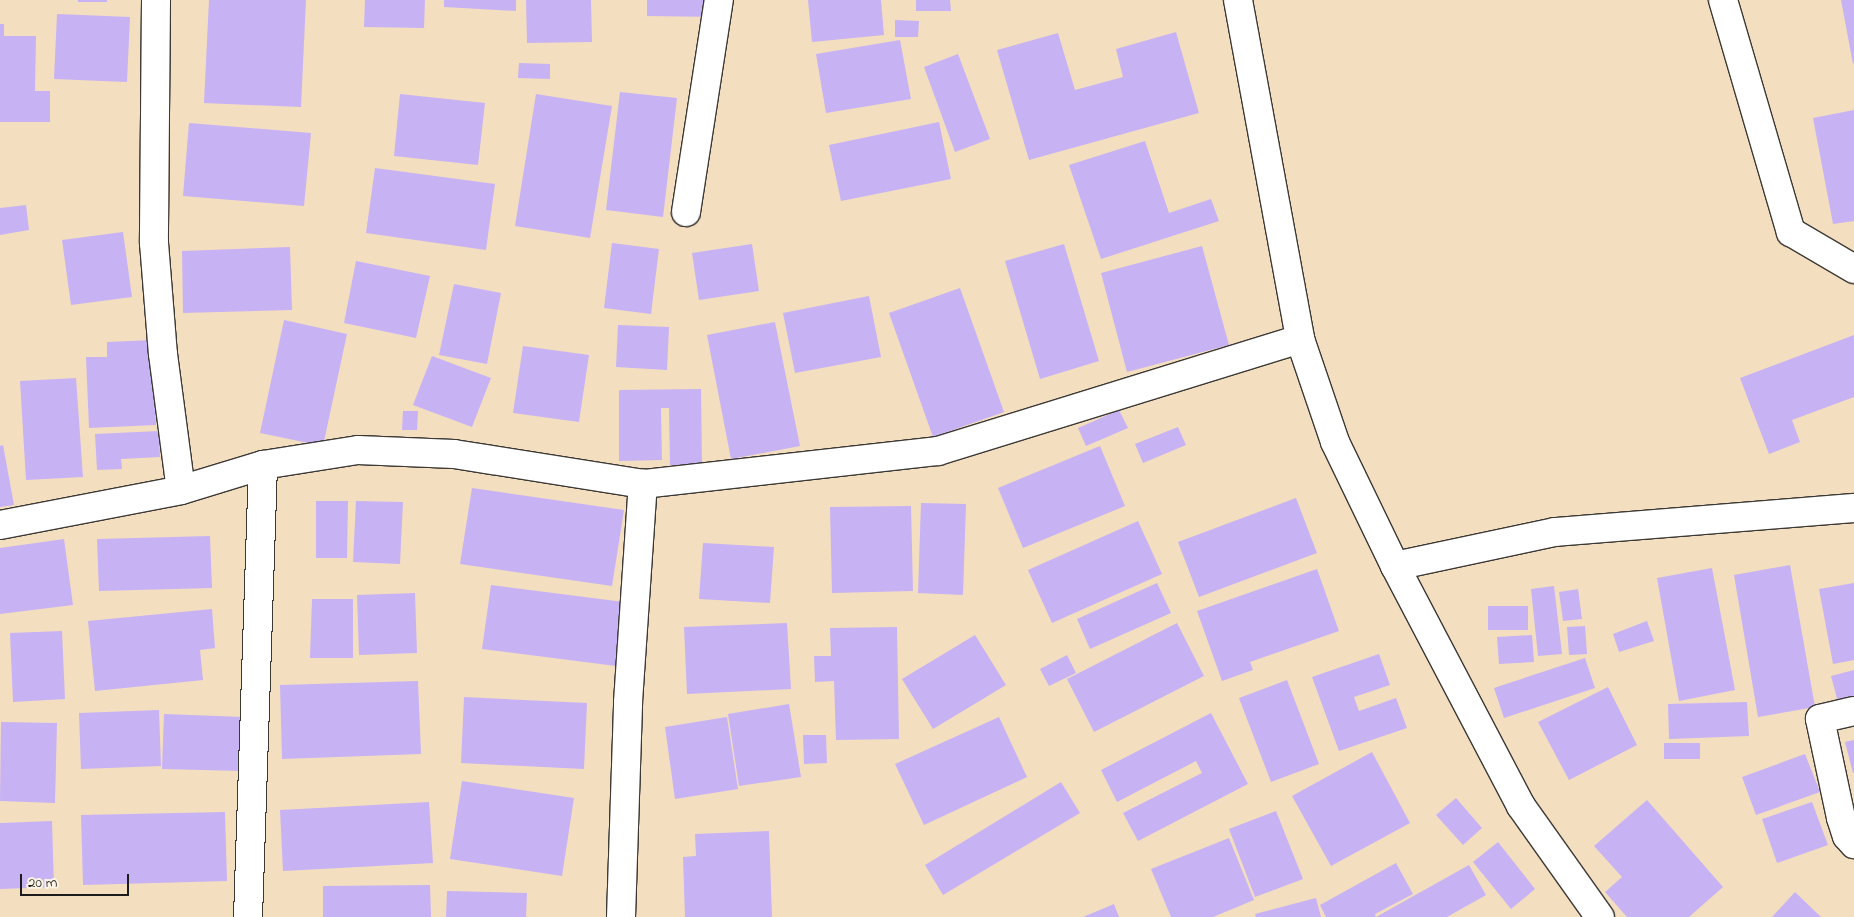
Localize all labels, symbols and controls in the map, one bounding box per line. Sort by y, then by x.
scale bar [22,864,131,896]
text: 20 m [28,872,57,894]

